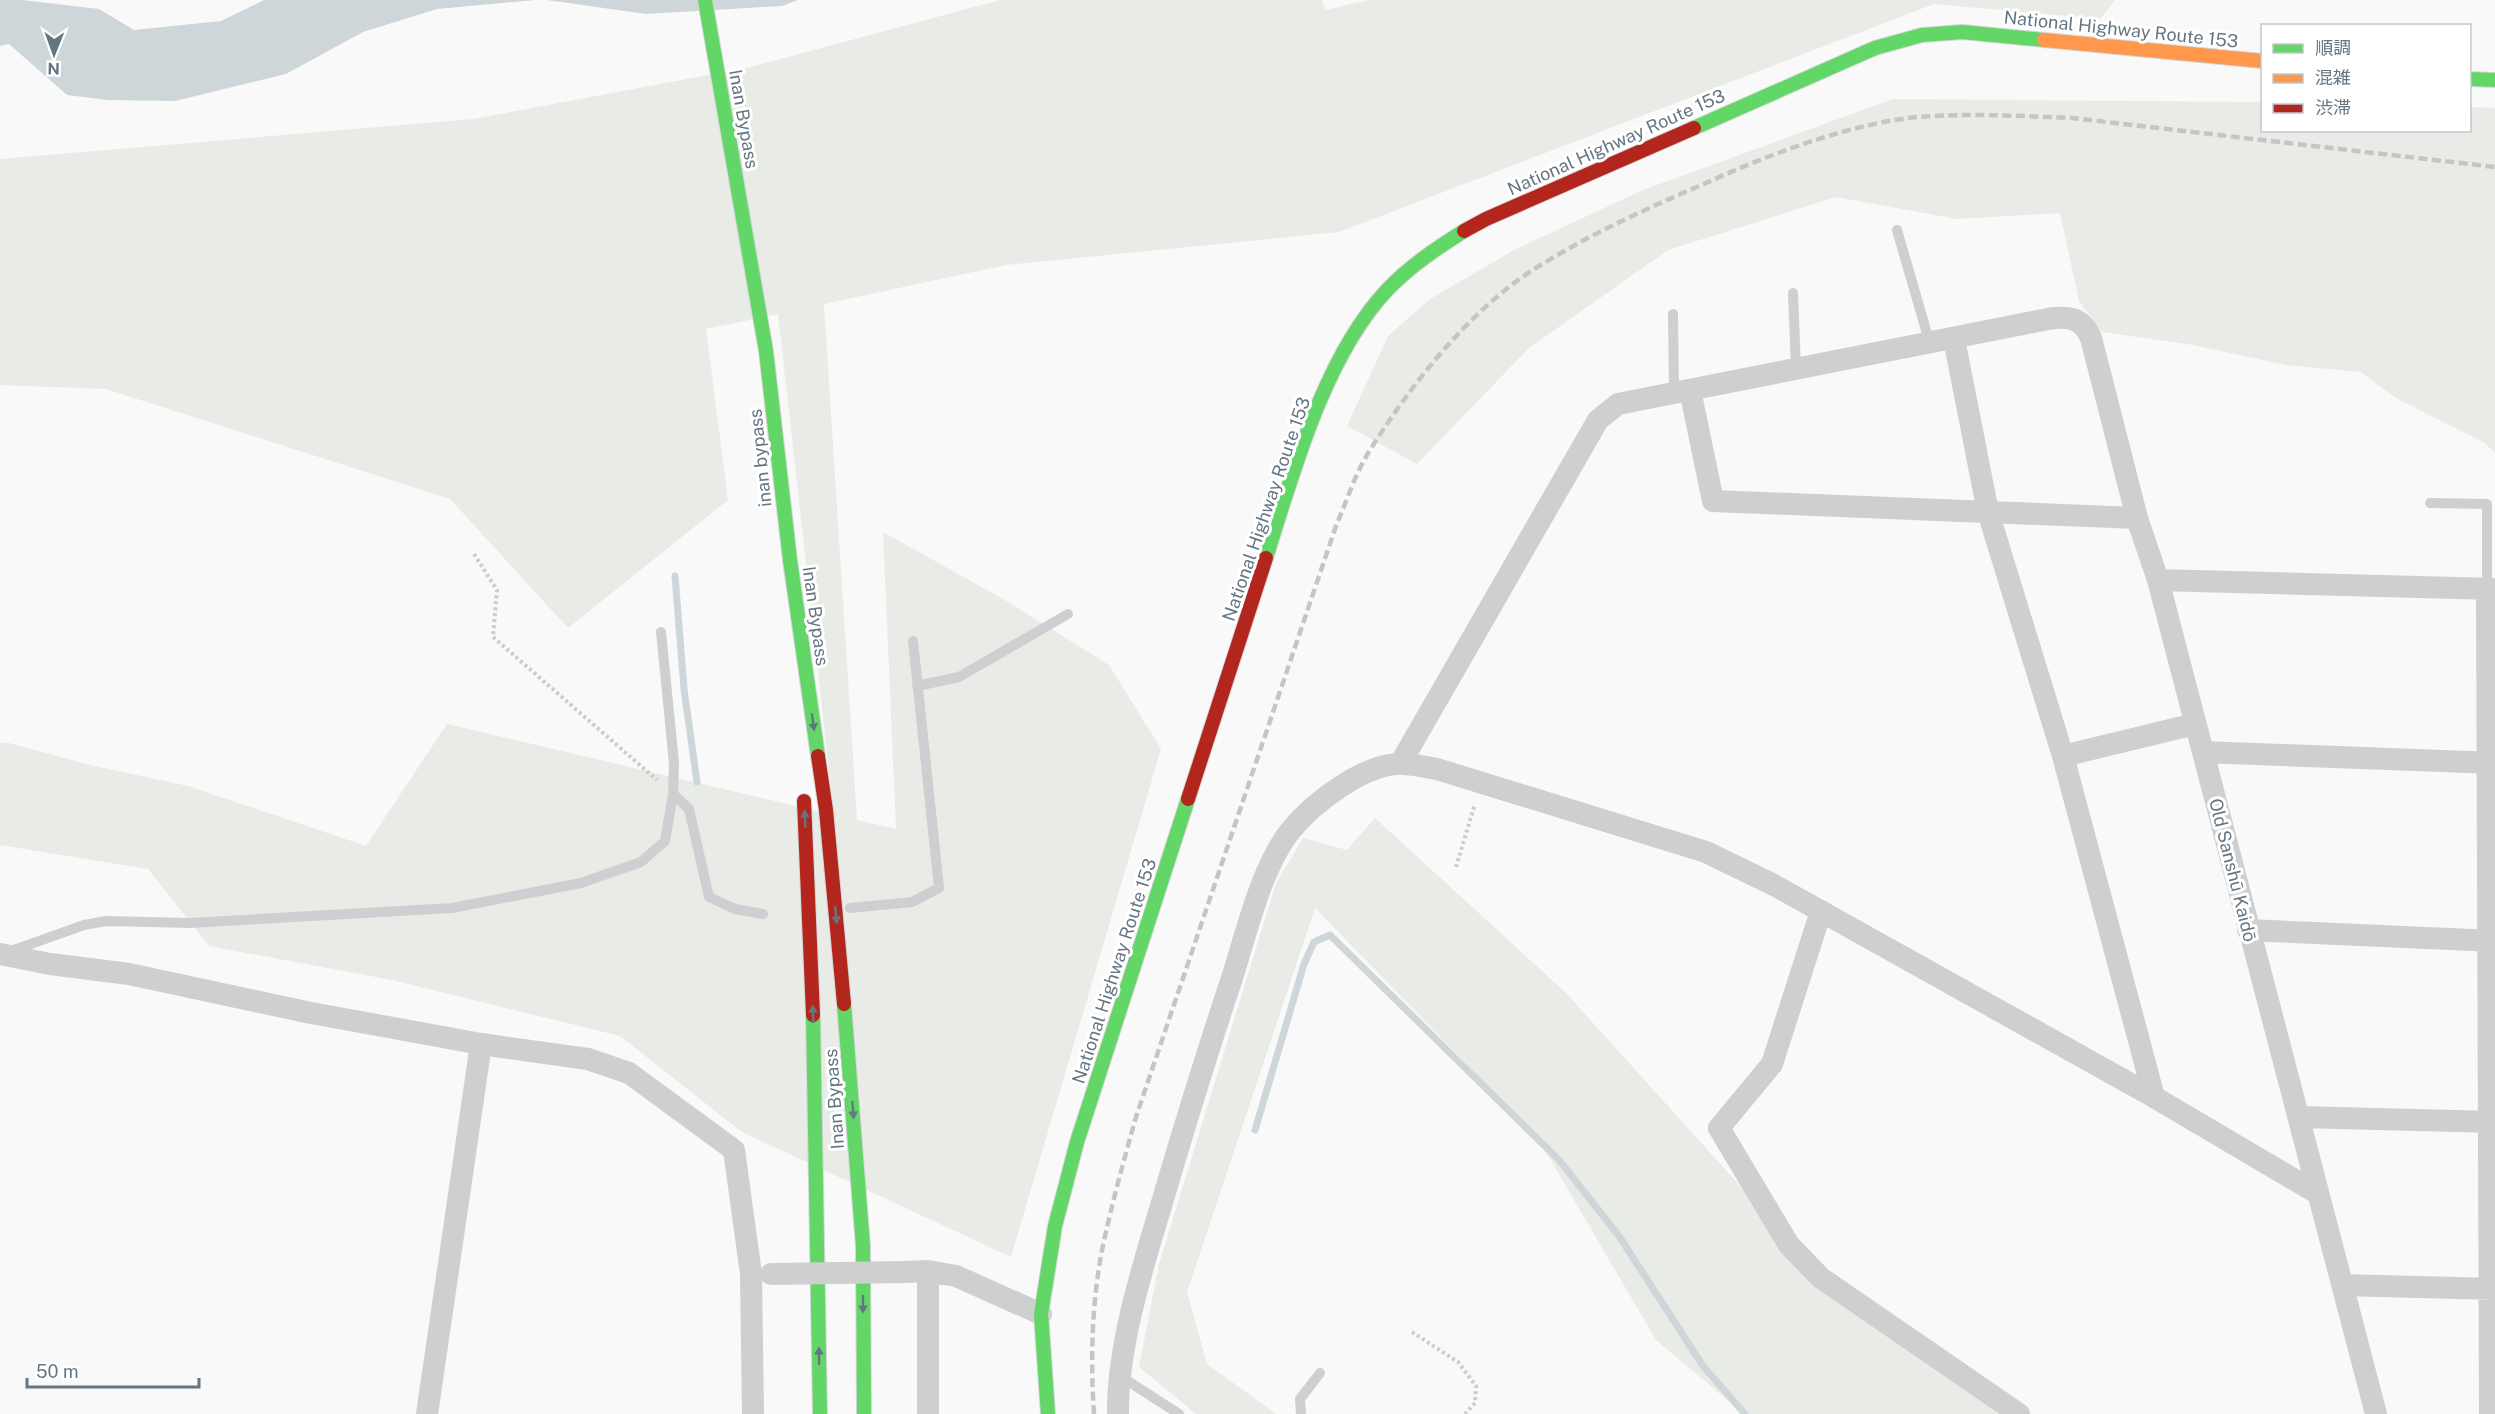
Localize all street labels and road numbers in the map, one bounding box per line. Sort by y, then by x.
street label: National Highway Route 153 [2003,6,2239,52]
street label: Inan Bypass [725,68,763,170]
street label: National Highway Route 153 [1504,84,1728,200]
street label: National Highway Route 153 [1218,394,1314,624]
street label: inan bypass [744,408,776,508]
street label: Inan Bypass [799,565,833,667]
street label: Old Sanshū Kaidō [2205,796,2261,944]
street label: National Highway Route 153 [1068,856,1160,1086]
street label: Inan Bypass [820,1048,848,1150]

